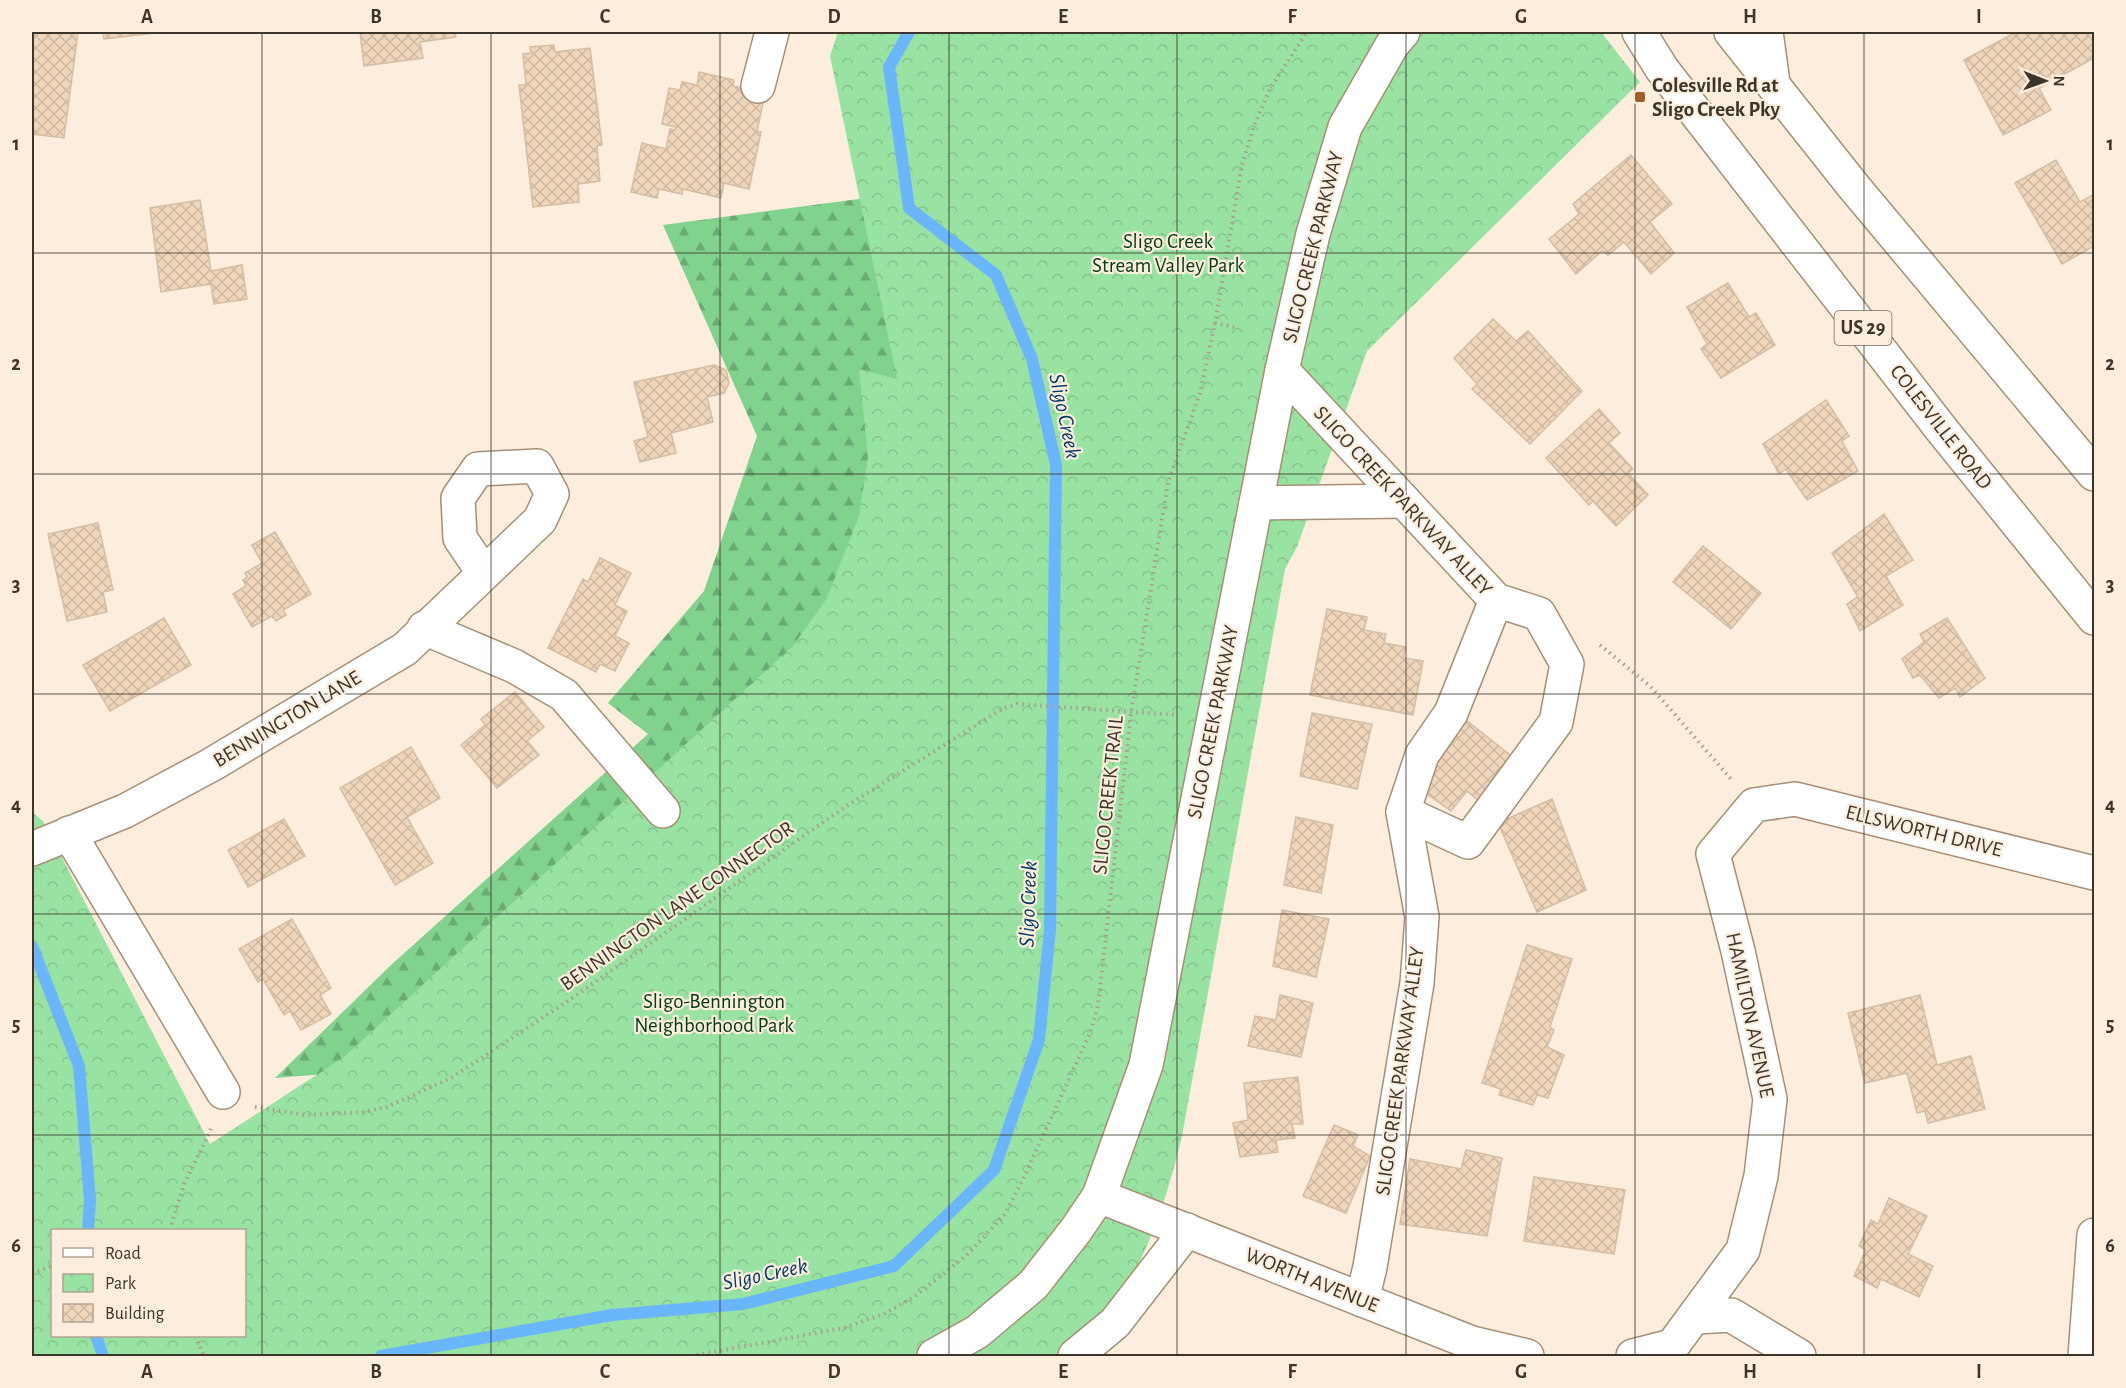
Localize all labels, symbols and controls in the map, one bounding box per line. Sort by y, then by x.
text: A [141,7,153,27]
text: B [370,7,382,27]
text: C [600,7,611,27]
text: D [827,7,841,27]
text: E [1058,7,1068,27]
text: F [1287,7,1297,27]
text: G [1515,7,1527,27]
text: H [1743,7,1757,27]
text: I [1976,7,1982,27]
north arrow [2015,51,2075,111]
place label: Colesville Rd at Sligo Creek Pky [1652,75,1780,120]
text: N [2051,76,2067,87]
marker: Colesville Rd at Sligo Creek Pky [1633,90,1647,104]
text: 1 [12,134,20,154]
text: 1 [2106,134,2114,154]
street label: SLIGO CREEK PARKWAY [1279,149,1347,345]
park label: Sligo Creek Stream Valley Park [1092,231,1244,276]
road number: US 29 [1834,311,1892,345]
text: 2 [11,354,21,374]
text: 2 [2105,354,2115,374]
street label: COLESVILLE ROAD [1886,361,1996,493]
water label: Sligo Creek [1045,371,1085,461]
street label: SLIGO CREEK PARKWAY ALLEY [1310,402,1496,600]
text: 3 [12,575,20,595]
text: 3 [2106,575,2114,595]
street label: SLIGO CREEK PARKWAY [1184,623,1242,821]
street label: BENNINGTON LANE [209,667,365,771]
street label: SLIGO CREEK TRAIL [1089,714,1127,875]
text: 4 [11,795,21,815]
text: 4 [2105,795,2115,815]
street label: ELLSWORTH DRIVE [1843,801,2005,861]
street label: BENNINGTON LANE CONNECTOR [556,817,798,995]
water label: Sligo Creek [1015,860,1041,948]
street label: HAMILTON AVENUE [1722,931,1778,1099]
street label: SLIGO CREEK PARKWAY ALLEY [1372,945,1428,1197]
park label: Sligo-Bennington Neighborhood Park [634,991,794,1036]
text: 5 [12,1015,20,1035]
text: 5 [2106,1015,2114,1035]
legend [51,1229,246,1337]
text: 6 [11,1236,21,1256]
text: 6 [2105,1236,2115,1256]
street label: WORTH AVENUE [1242,1244,1382,1316]
text: Road [105,1245,141,1263]
water label: Sligo Creek [720,1254,810,1294]
text: Park [105,1275,137,1293]
text: Building [105,1305,165,1323]
text: A [141,1362,153,1382]
text: B [370,1362,382,1382]
text: C [600,1362,611,1382]
text: D [827,1362,841,1382]
text: E [1058,1362,1068,1382]
text: F [1287,1362,1297,1382]
text: G [1515,1362,1527,1382]
text: H [1743,1362,1757,1382]
text: I [1976,1362,1982,1382]

